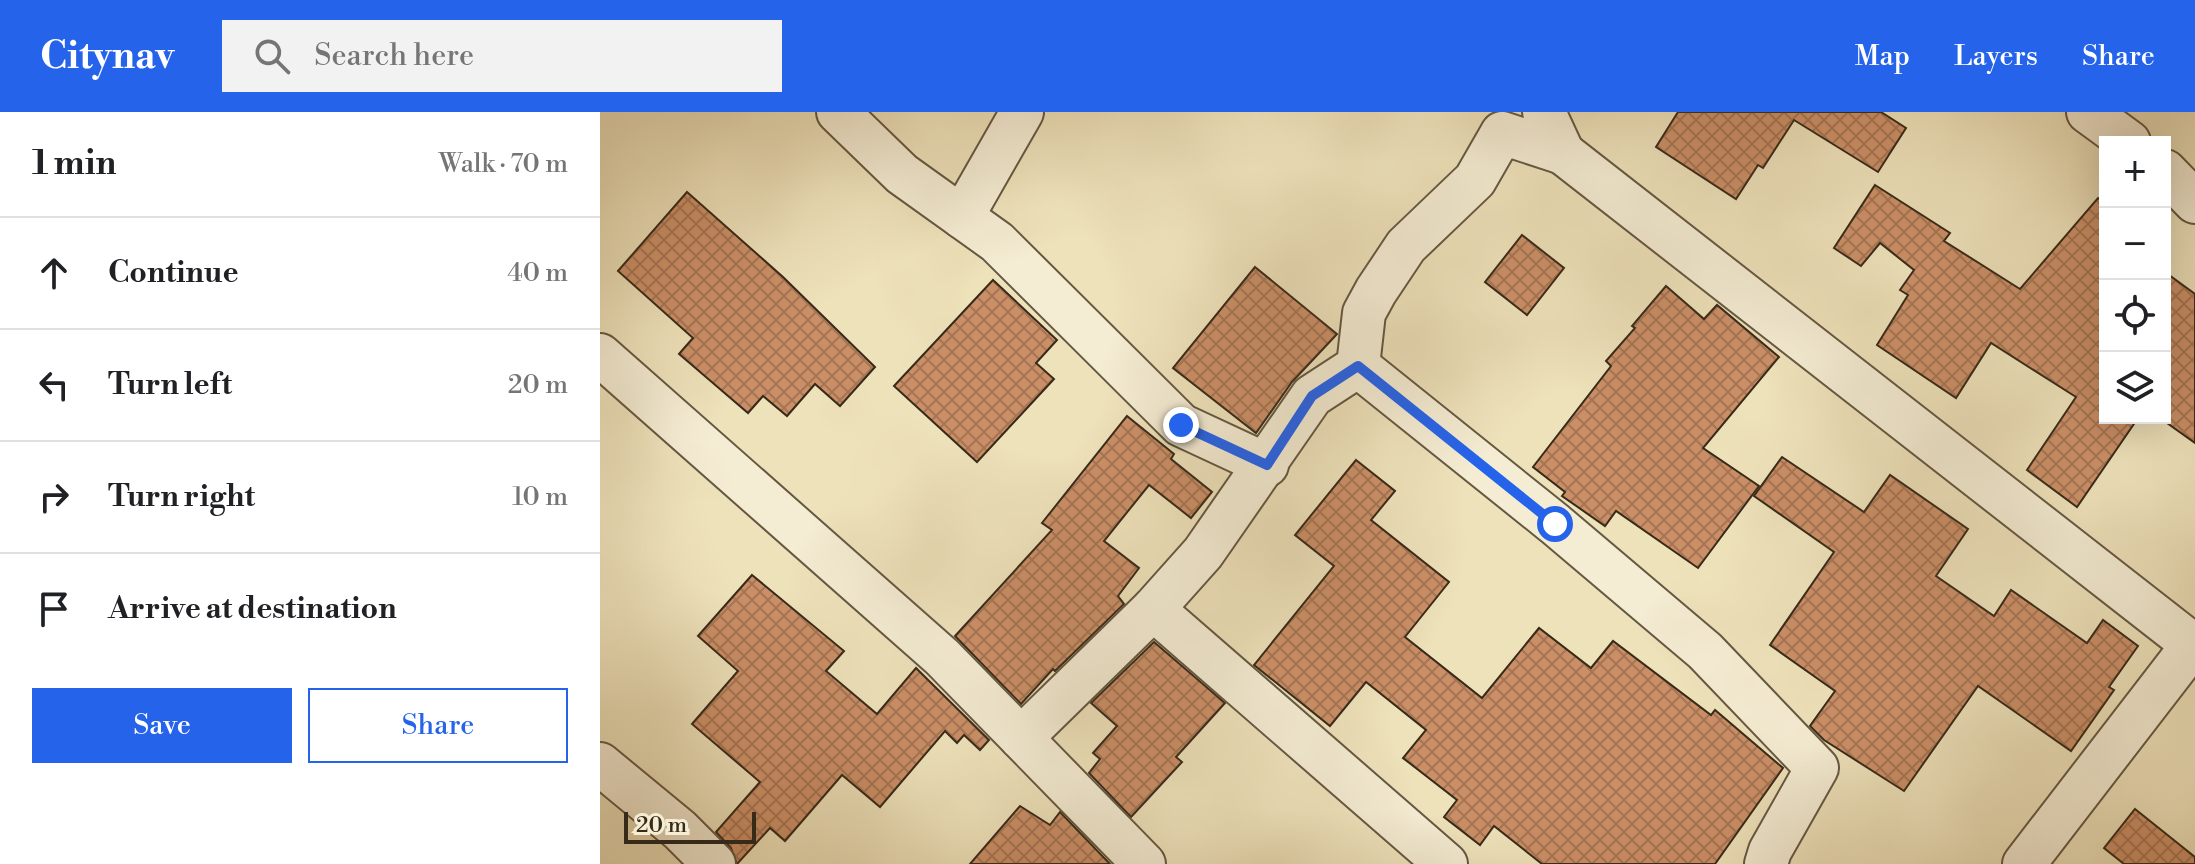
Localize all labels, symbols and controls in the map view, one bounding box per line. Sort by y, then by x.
search box [222,20,782,92]
text: Citynav [40,33,174,80]
icon: search [250,34,294,78]
text: Search here [314,37,474,75]
text: Map [1855,39,1910,74]
text: Layers [1954,39,2038,74]
text: Share [2082,39,2155,74]
map controls [2099,136,2171,424]
button: + [2099,136,2171,208]
text: 1 min [32,143,116,185]
text: Walk · 70 m [439,148,568,180]
button: − [2099,208,2171,280]
icon: ahead [32,251,76,295]
text: Continue [108,254,239,292]
text: 40 m [507,257,568,289]
button: locate [2099,280,2171,352]
button: layers [2099,352,2171,424]
icon: left [32,363,76,407]
text: Turn left [108,366,232,404]
text: 20 m [508,369,568,401]
route end [1163,407,1199,443]
icon: right [32,475,76,519]
text: Turn right [108,478,255,516]
text: 10 m [512,481,568,513]
route start [1537,506,1573,542]
icon: arrive [32,587,76,631]
text: Arrive at destination [108,590,397,628]
button: Save [32,688,292,763]
button: Share [308,688,568,763]
scale bar [624,808,756,844]
text: 20 m [636,812,687,839]

